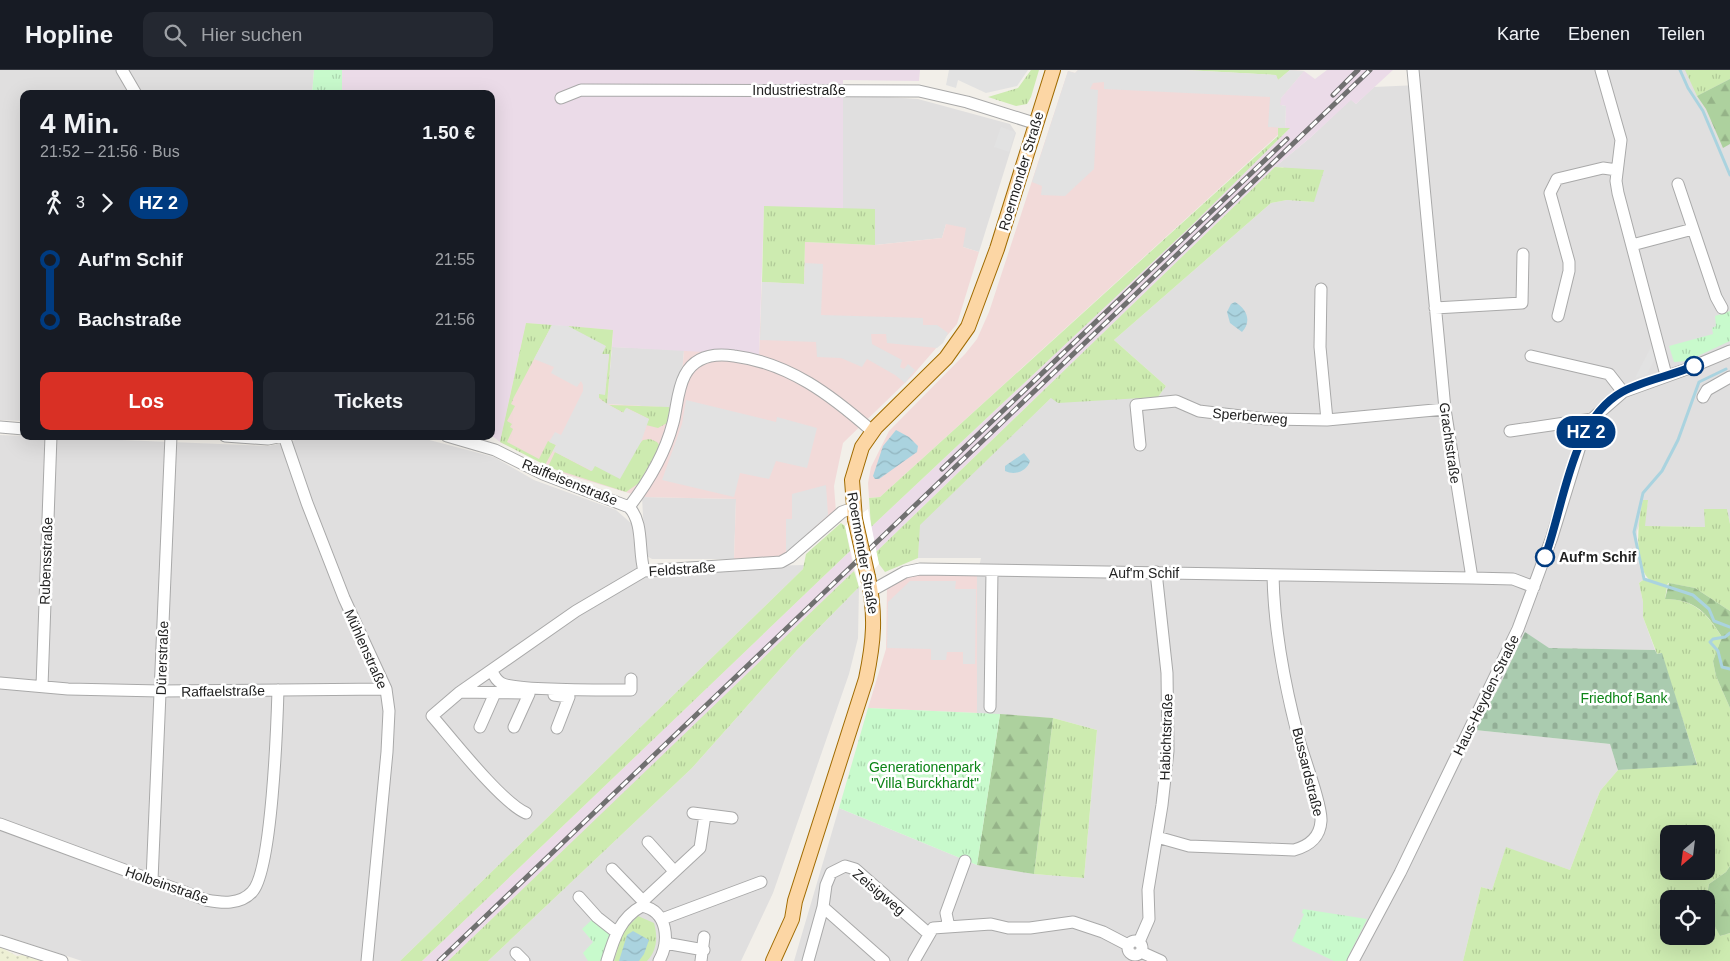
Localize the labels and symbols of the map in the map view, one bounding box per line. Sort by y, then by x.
street label: Industriestraße [752,82,846,98]
street label: Roermonder Straße [995,109,1047,232]
unlabelled marker [1684,356,1704,376]
street label: Grachtstraße [1436,401,1464,485]
street label: Sperberweg [1212,405,1288,427]
line badge: HZ 2 [1551,416,1621,448]
street label: Raiffeisenstraße [520,456,620,509]
street label: Roermonder Straße [844,491,882,616]
street label: Rubensstraße [36,517,56,605]
marker: Auf'm Schif [1535,547,1555,567]
place label: Auf'm Schif [1559,549,1637,565]
street label: Feldstraße [648,559,716,579]
street label: Auf'm Schif [1109,565,1179,581]
street label: Mühlenstraße [341,607,391,692]
street label: Dürerstraße [153,620,171,696]
street label: Haus-Heyden-Straße [1450,632,1522,758]
street label: Raffaelstraße [181,682,265,700]
park label: Friedhof Bank [1580,690,1669,706]
street label: Habichtstraße [1156,693,1176,781]
street label: Bussardstraße [1289,726,1327,818]
park label: Generationenpark "Villa Burckhardt" [869,759,982,791]
north arrow [1660,825,1715,880]
street label: Holbeinstraße [123,863,211,907]
street label: Zeisigweg [850,866,908,918]

